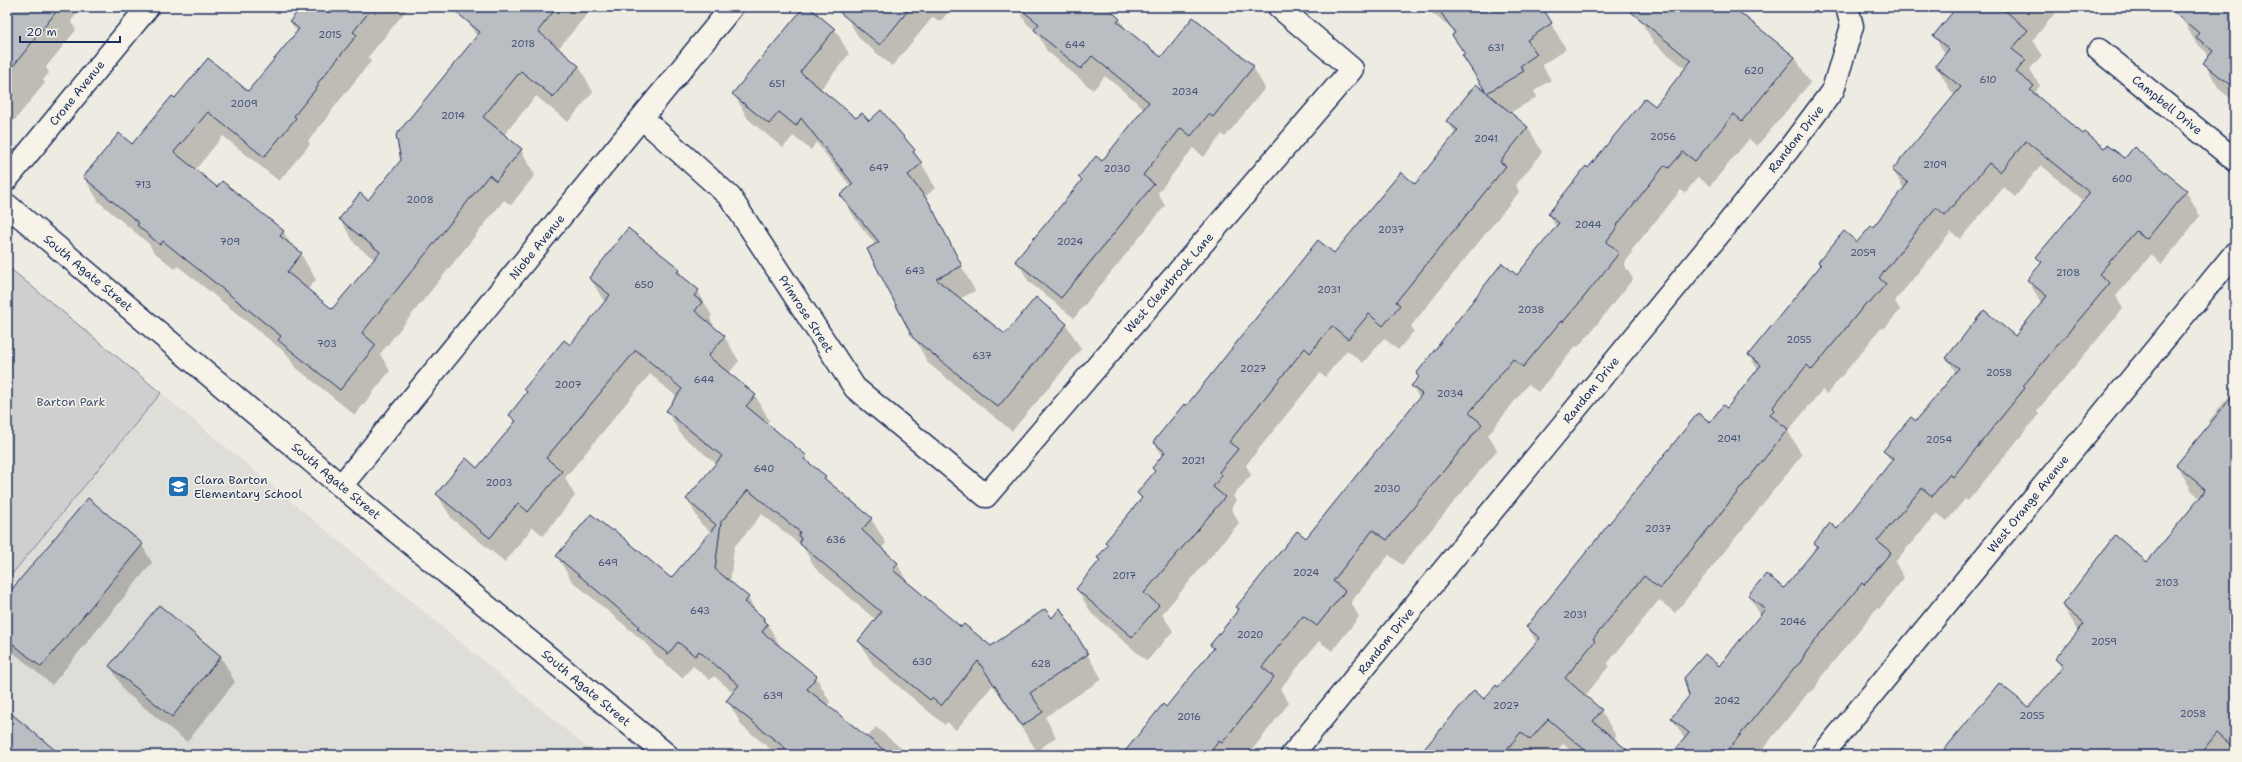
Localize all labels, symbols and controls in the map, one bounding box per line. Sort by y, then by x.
scale bar [20,18,120,44]
text: 20 m [26,24,57,40]
house number: 2015 [318,28,342,41]
house number: 2018 [511,37,535,50]
house number: 644 [1065,38,1085,51]
house number: 631 [1487,41,1505,54]
street label: Crone Avenue [46,57,108,129]
house number: 620 [1744,64,1764,77]
street label: Campbell Drive [2128,72,2206,138]
house number: 610 [1979,73,1997,86]
house number: 651 [769,77,785,90]
house number: 2034 [1172,85,1198,98]
house number: 2009 [230,97,258,110]
street label: Random Drive [1765,102,1827,176]
house number: 2014 [441,109,465,122]
house number: 2056 [1650,130,1676,143]
house number: 2041 [1474,132,1498,145]
house number: 2109 [1923,158,1947,171]
house number: 647 [869,161,889,174]
house number: 2030 [1104,162,1131,175]
house number: 600 [2112,172,2132,185]
house number: 713 [134,178,152,191]
house number: 2008 [406,193,434,206]
street label: Niobe Avenue [506,211,568,283]
house number: 2044 [1574,218,1602,231]
house number: 2037 [1378,223,1404,236]
street label: West Clearbrook Lane [1121,229,1217,337]
street label: South Agate Street [40,231,136,315]
house number: 709 [220,235,240,248]
house number: 2024 [1057,235,1083,248]
house number: 2059 [1850,246,1876,259]
house number: 643 [905,264,925,277]
house number: 2108 [2056,266,2080,279]
street label: Primrose Street [775,272,837,356]
house number: 650 [634,278,654,291]
house number: 2031 [1317,283,1341,296]
house number: 2038 [1518,303,1544,316]
house number: 2055 [1786,333,1812,346]
house number: 703 [317,337,337,350]
house number: 637 [972,349,992,362]
street label: Random Drive [1559,353,1623,427]
house number: 2027 [1240,362,1266,375]
house number: 2058 [1986,366,2012,379]
house number: 644 [694,373,714,386]
house number: 2007 [554,378,582,391]
house number: 2034 [1437,387,1463,400]
park label: Barton Park [37,394,106,410]
house number: 2041 [1717,432,1741,445]
house number: 2054 [1926,433,1952,446]
street label: South Agate Street [288,439,384,523]
street label: West Orange Avenue [1984,452,2073,556]
house number: 2021 [1181,454,1205,467]
house number: 640 [754,462,774,475]
place label: Clara Barton Elementary School [194,472,302,502]
school or university icon: Clara Barton Elementary School [166,474,192,500]
house number: 2003 [485,476,513,489]
house number: 2030 [1374,482,1401,495]
house number: 2037 [1645,522,1671,535]
house number: 636 [826,533,846,546]
house number: 649 [598,556,618,569]
house number: 2024 [1293,566,1319,579]
house number: 2017 [1112,569,1136,582]
house number: 2103 [2155,576,2179,589]
house number: 643 [690,604,710,617]
street label: Random Drive [1354,604,1418,678]
house number: 2031 [1563,608,1587,621]
house number: 2046 [1779,615,1807,628]
house number: 2020 [1237,628,1263,641]
house number: 2059 [2091,635,2117,648]
street label: South Agate Street [538,646,634,730]
house number: 630 [912,655,932,668]
house number: 628 [1031,657,1051,670]
house number: 639 [763,689,783,702]
house number: 2042 [1714,694,1740,707]
house number: 2027 [1493,699,1519,712]
house number: 2058 [2180,707,2206,720]
house number: 2055 [2019,709,2045,722]
house number: 2016 [1177,710,1201,723]

